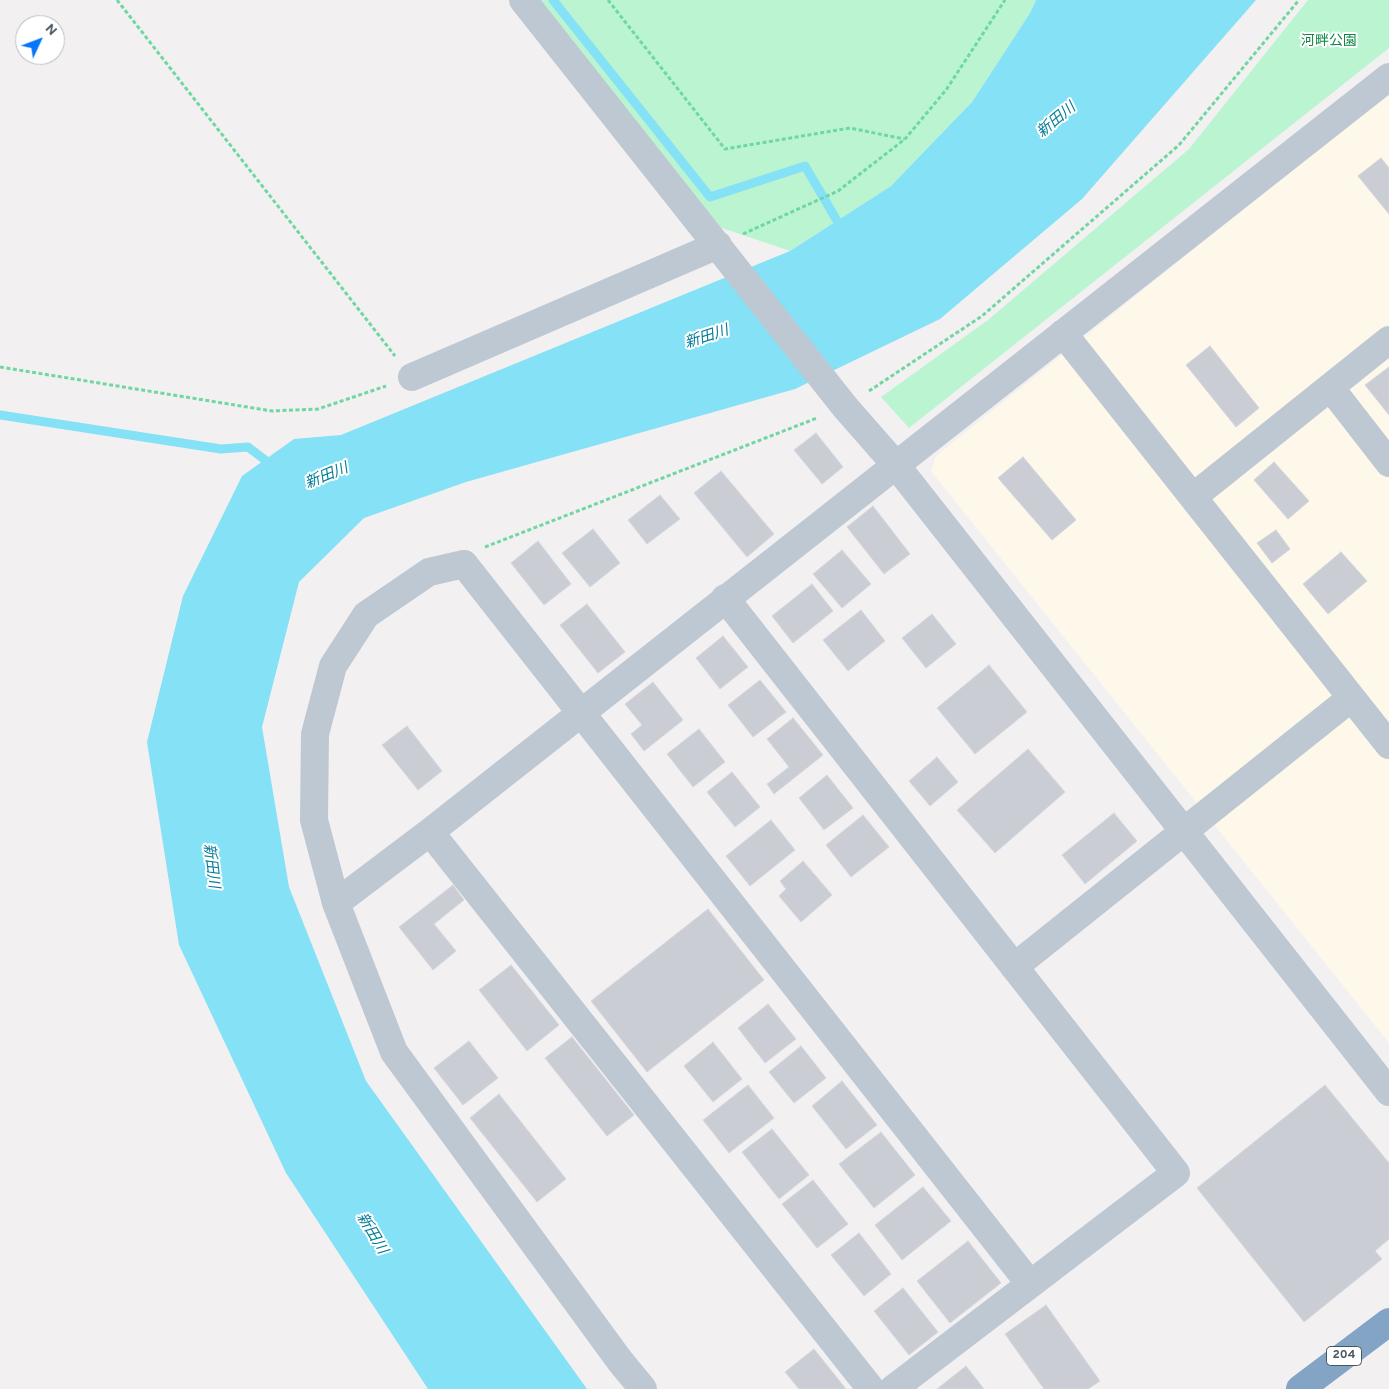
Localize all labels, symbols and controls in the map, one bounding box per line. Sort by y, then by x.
north arrow [15,15,65,65]
text: N [41,21,60,40]
park label: 河畔公園 [1301,34,1357,50]
water label: 新田川 [1034,100,1080,142]
water label: 新田川 [683,322,731,354]
water label: 新田川 [303,460,351,494]
water label: 新田川 [198,843,222,889]
water label: 新田川 [352,1210,390,1258]
road number: 204 [1326,1346,1362,1365]

